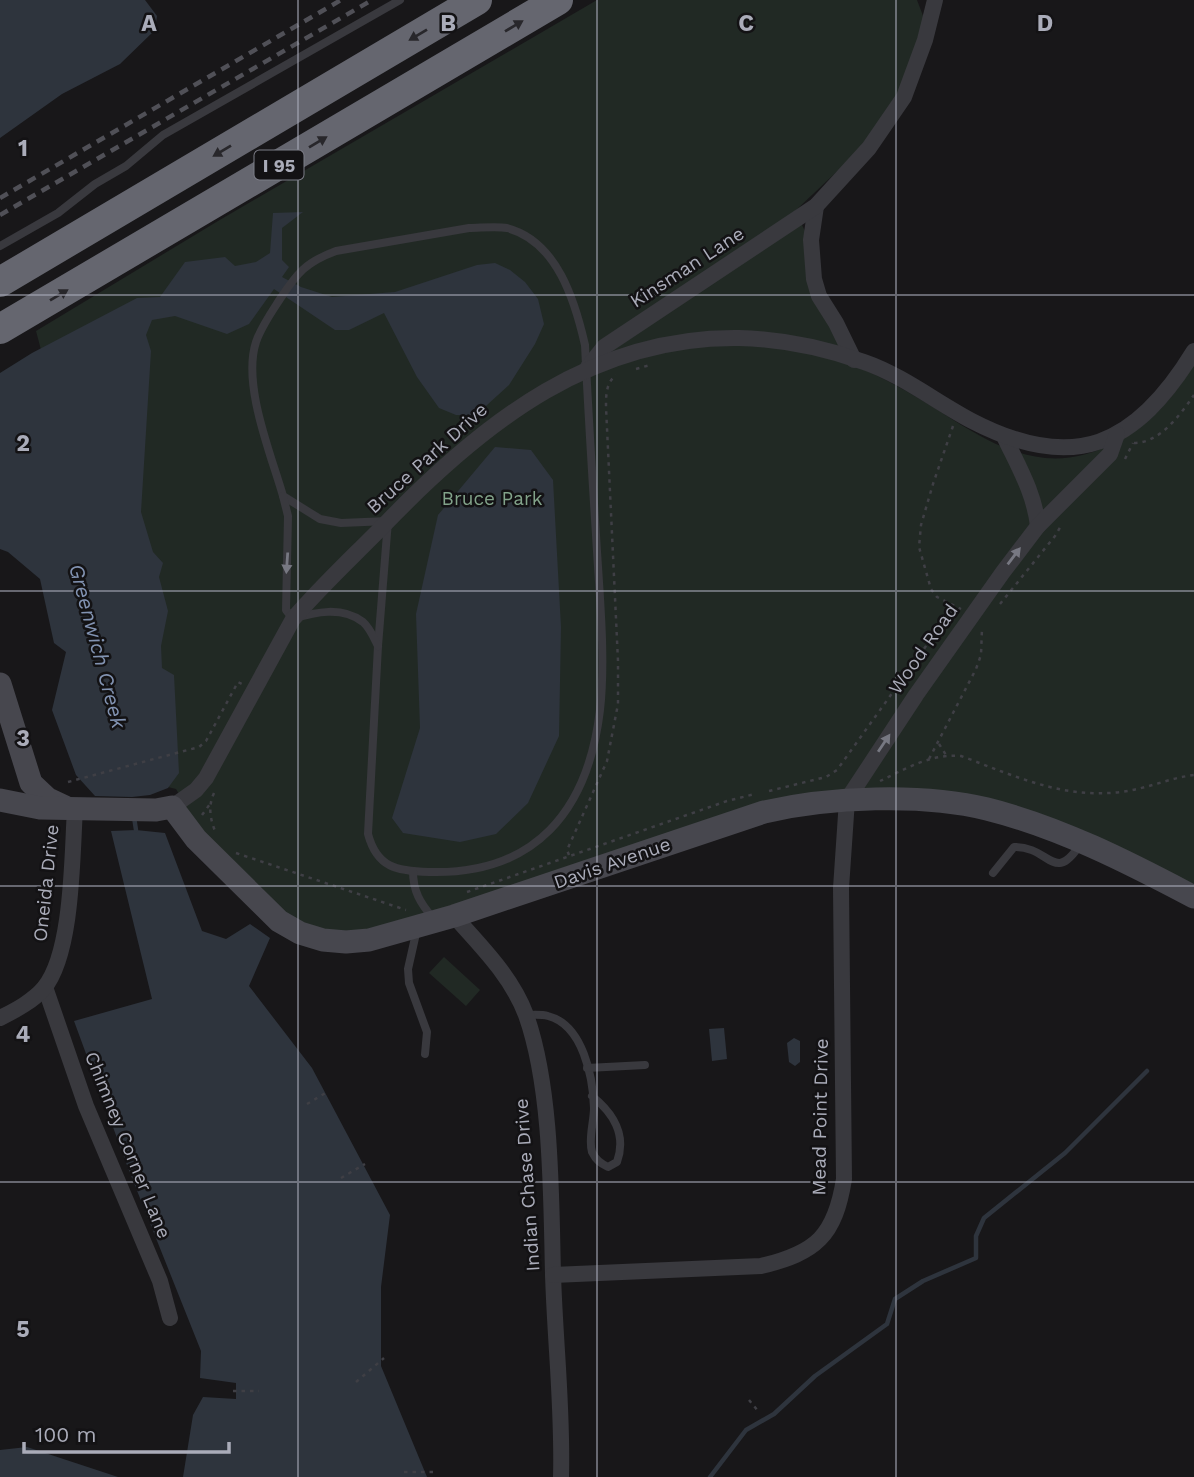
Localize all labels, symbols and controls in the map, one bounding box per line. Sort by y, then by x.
text: A [141,10,157,37]
text: B [440,10,456,37]
text: C [738,10,754,37]
text: D [1037,10,1053,37]
one-way arrow [504,20,523,32]
one-way arrow [409,29,428,41]
text: 1 [18,135,28,162]
one-way arrow [309,135,328,148]
one-way arrow [213,145,232,157]
road number: I 95 [254,150,304,180]
street label: Kinsman Lane [626,222,748,312]
one-way arrow [49,288,68,301]
street label: Bruce Park Drive [362,398,492,518]
text: 2 [16,430,30,457]
park label: Bruce Park [442,487,542,509]
one-way arrow [1007,548,1022,566]
one-way arrow [281,553,292,575]
water label: Greenwich Creek [64,561,132,732]
street label: Wood Road [883,599,963,699]
text: 3 [16,725,30,752]
one-way arrow [877,733,890,752]
street label: Oneida Drive [28,823,64,943]
street label: Davis Avenue [551,832,673,894]
text: 4 [16,1021,31,1048]
street label: Mead Point Drive [807,1038,833,1196]
street label: Chimney Corner Lane [80,1048,176,1242]
street label: Indian Chase Drive [509,1098,545,1272]
text: 5 [16,1316,30,1343]
scale bar [24,1410,229,1454]
text: 100 m [35,1422,97,1447]

